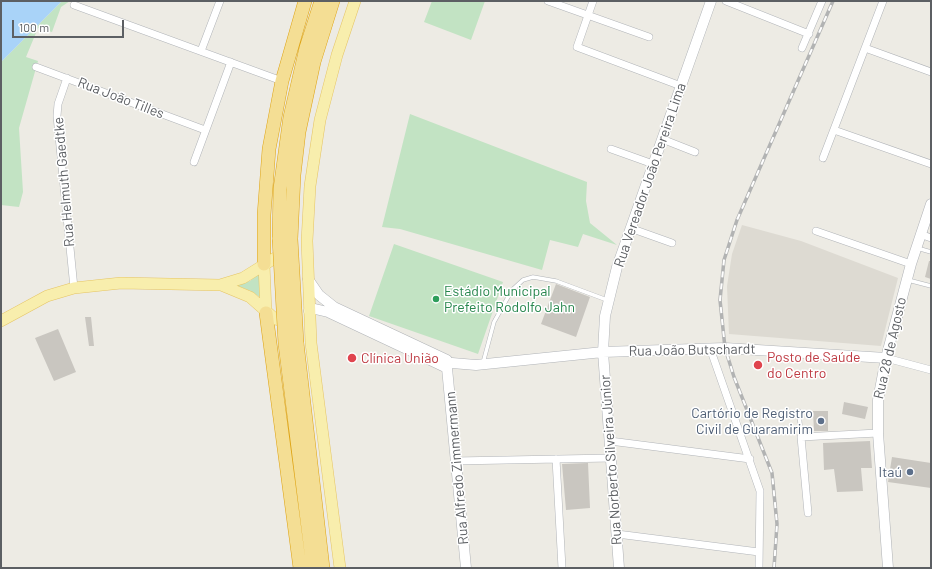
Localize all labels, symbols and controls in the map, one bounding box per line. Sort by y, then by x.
scale bar [14,12,126,38]
text: 100 m [19,20,49,34]
street label: Rua João Tilles [75,74,167,122]
street label: Rua Vereador João Pereira Lima [611,81,689,269]
street label: Rua Helmuth Gaedtke [50,116,78,248]
place label: Estádio Municipal Prefeito Rodolfo Jahn [444,283,575,316]
marker: Estádio Municipal Prefeito Rodolfo Jahn [431,294,441,304]
street label: Rua 28 de Agosto [870,295,910,401]
street label: Rua João Butschardt [628,340,756,360]
place label: Posto de Saúde do Centro [767,349,861,382]
place label: Clínica União [361,350,439,366]
marker: Clínica União [346,352,358,364]
marker: Posto de Saúde do Centro [752,359,764,371]
street label: Rua Norberto Silveira Júnior [597,374,625,546]
street label: Rua Alfredo Zimmermann [442,391,472,545]
place label: Cartório de Registro Civil de Guaramirim [691,405,813,438]
marker: Cartório de Registro Civil de Guaramirim [816,416,826,426]
place label: Itaú [879,464,902,480]
marker: Itaú [905,467,915,477]

